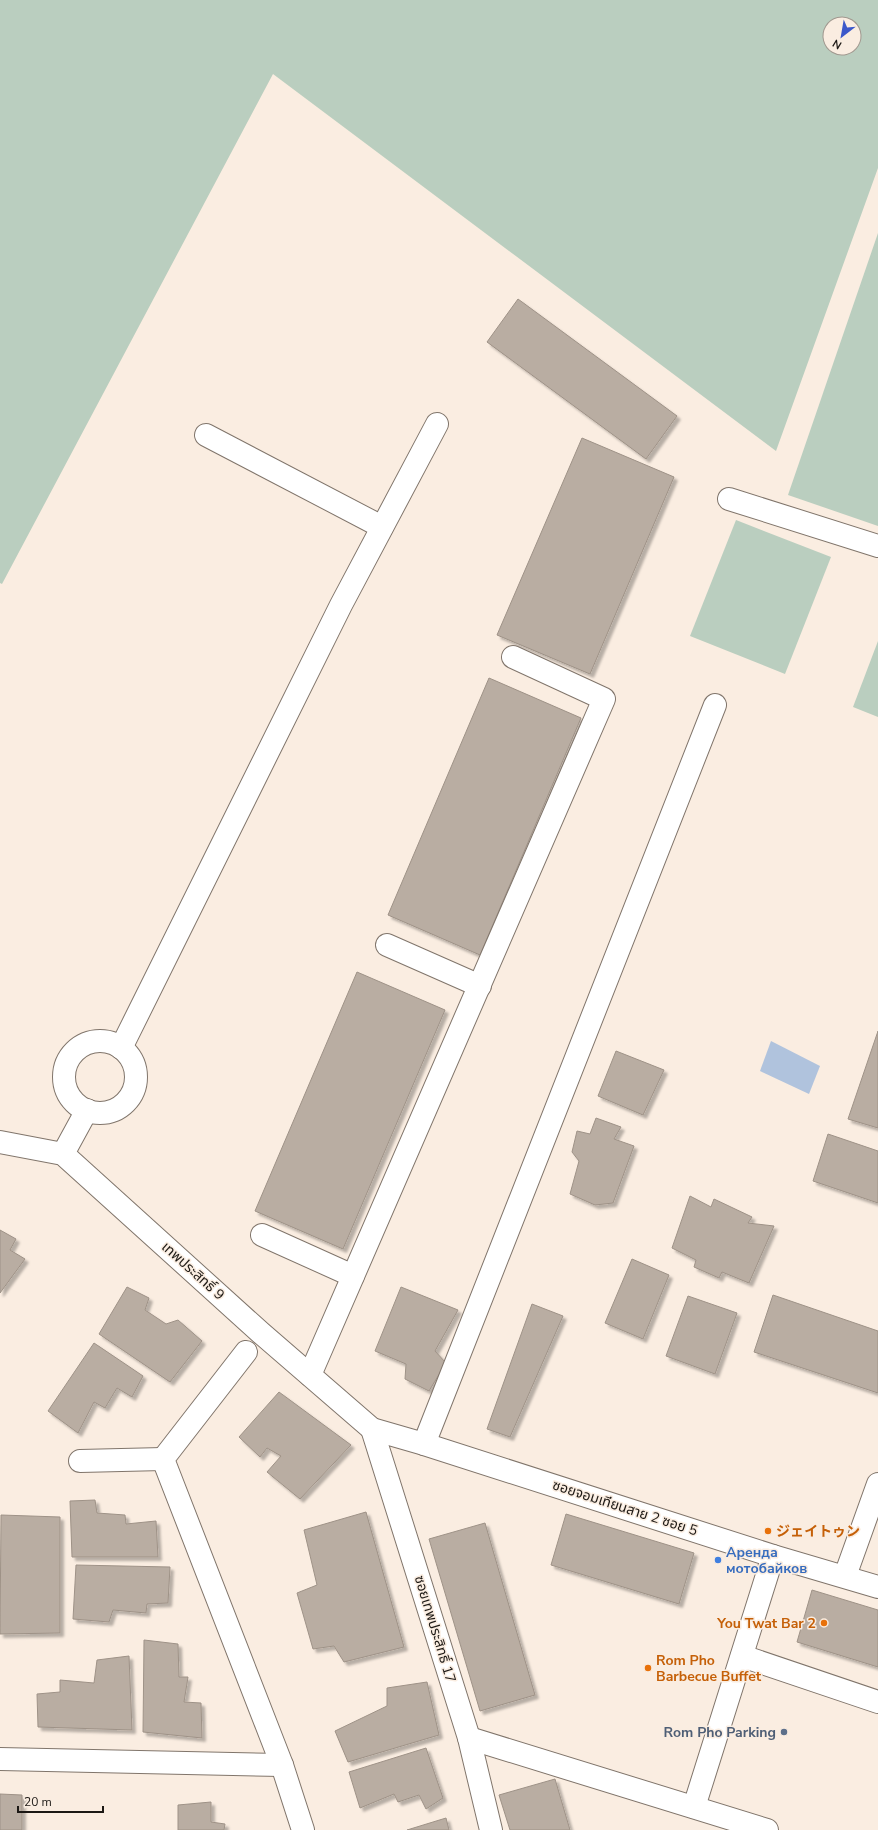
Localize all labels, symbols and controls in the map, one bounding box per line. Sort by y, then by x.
north arrow [822,16,862,56]
text: N [830,36,844,53]
street label: เทพประสิทธิ์ 9 [157,1238,229,1304]
street label: ซอยจอมเทียนสาย 2 ซอย 5 [550,1476,700,1540]
place label: ジェイトゥン [776,1522,860,1541]
marker: ジェイトゥン [763,1526,773,1536]
place label: Аренда мотобайков [726,1543,807,1578]
marker: Аренда мотобайков [713,1555,723,1565]
street label: ซอยเทพประสิทธิ์ 17 [410,1573,460,1685]
place label: You Twat Bar 2 [716,1614,816,1633]
marker: You Twat Bar 2 [819,1618,829,1628]
place label: Rom Pho Barbecue Buffet [656,1651,762,1686]
marker: Rom Pho Barbecue Buffet [643,1663,653,1673]
place label: Rom Pho Parking [664,1723,776,1742]
marker: Rom Pho Parking [779,1727,789,1737]
scale bar [18,1788,103,1814]
text: 20 m [24,1794,52,1810]

